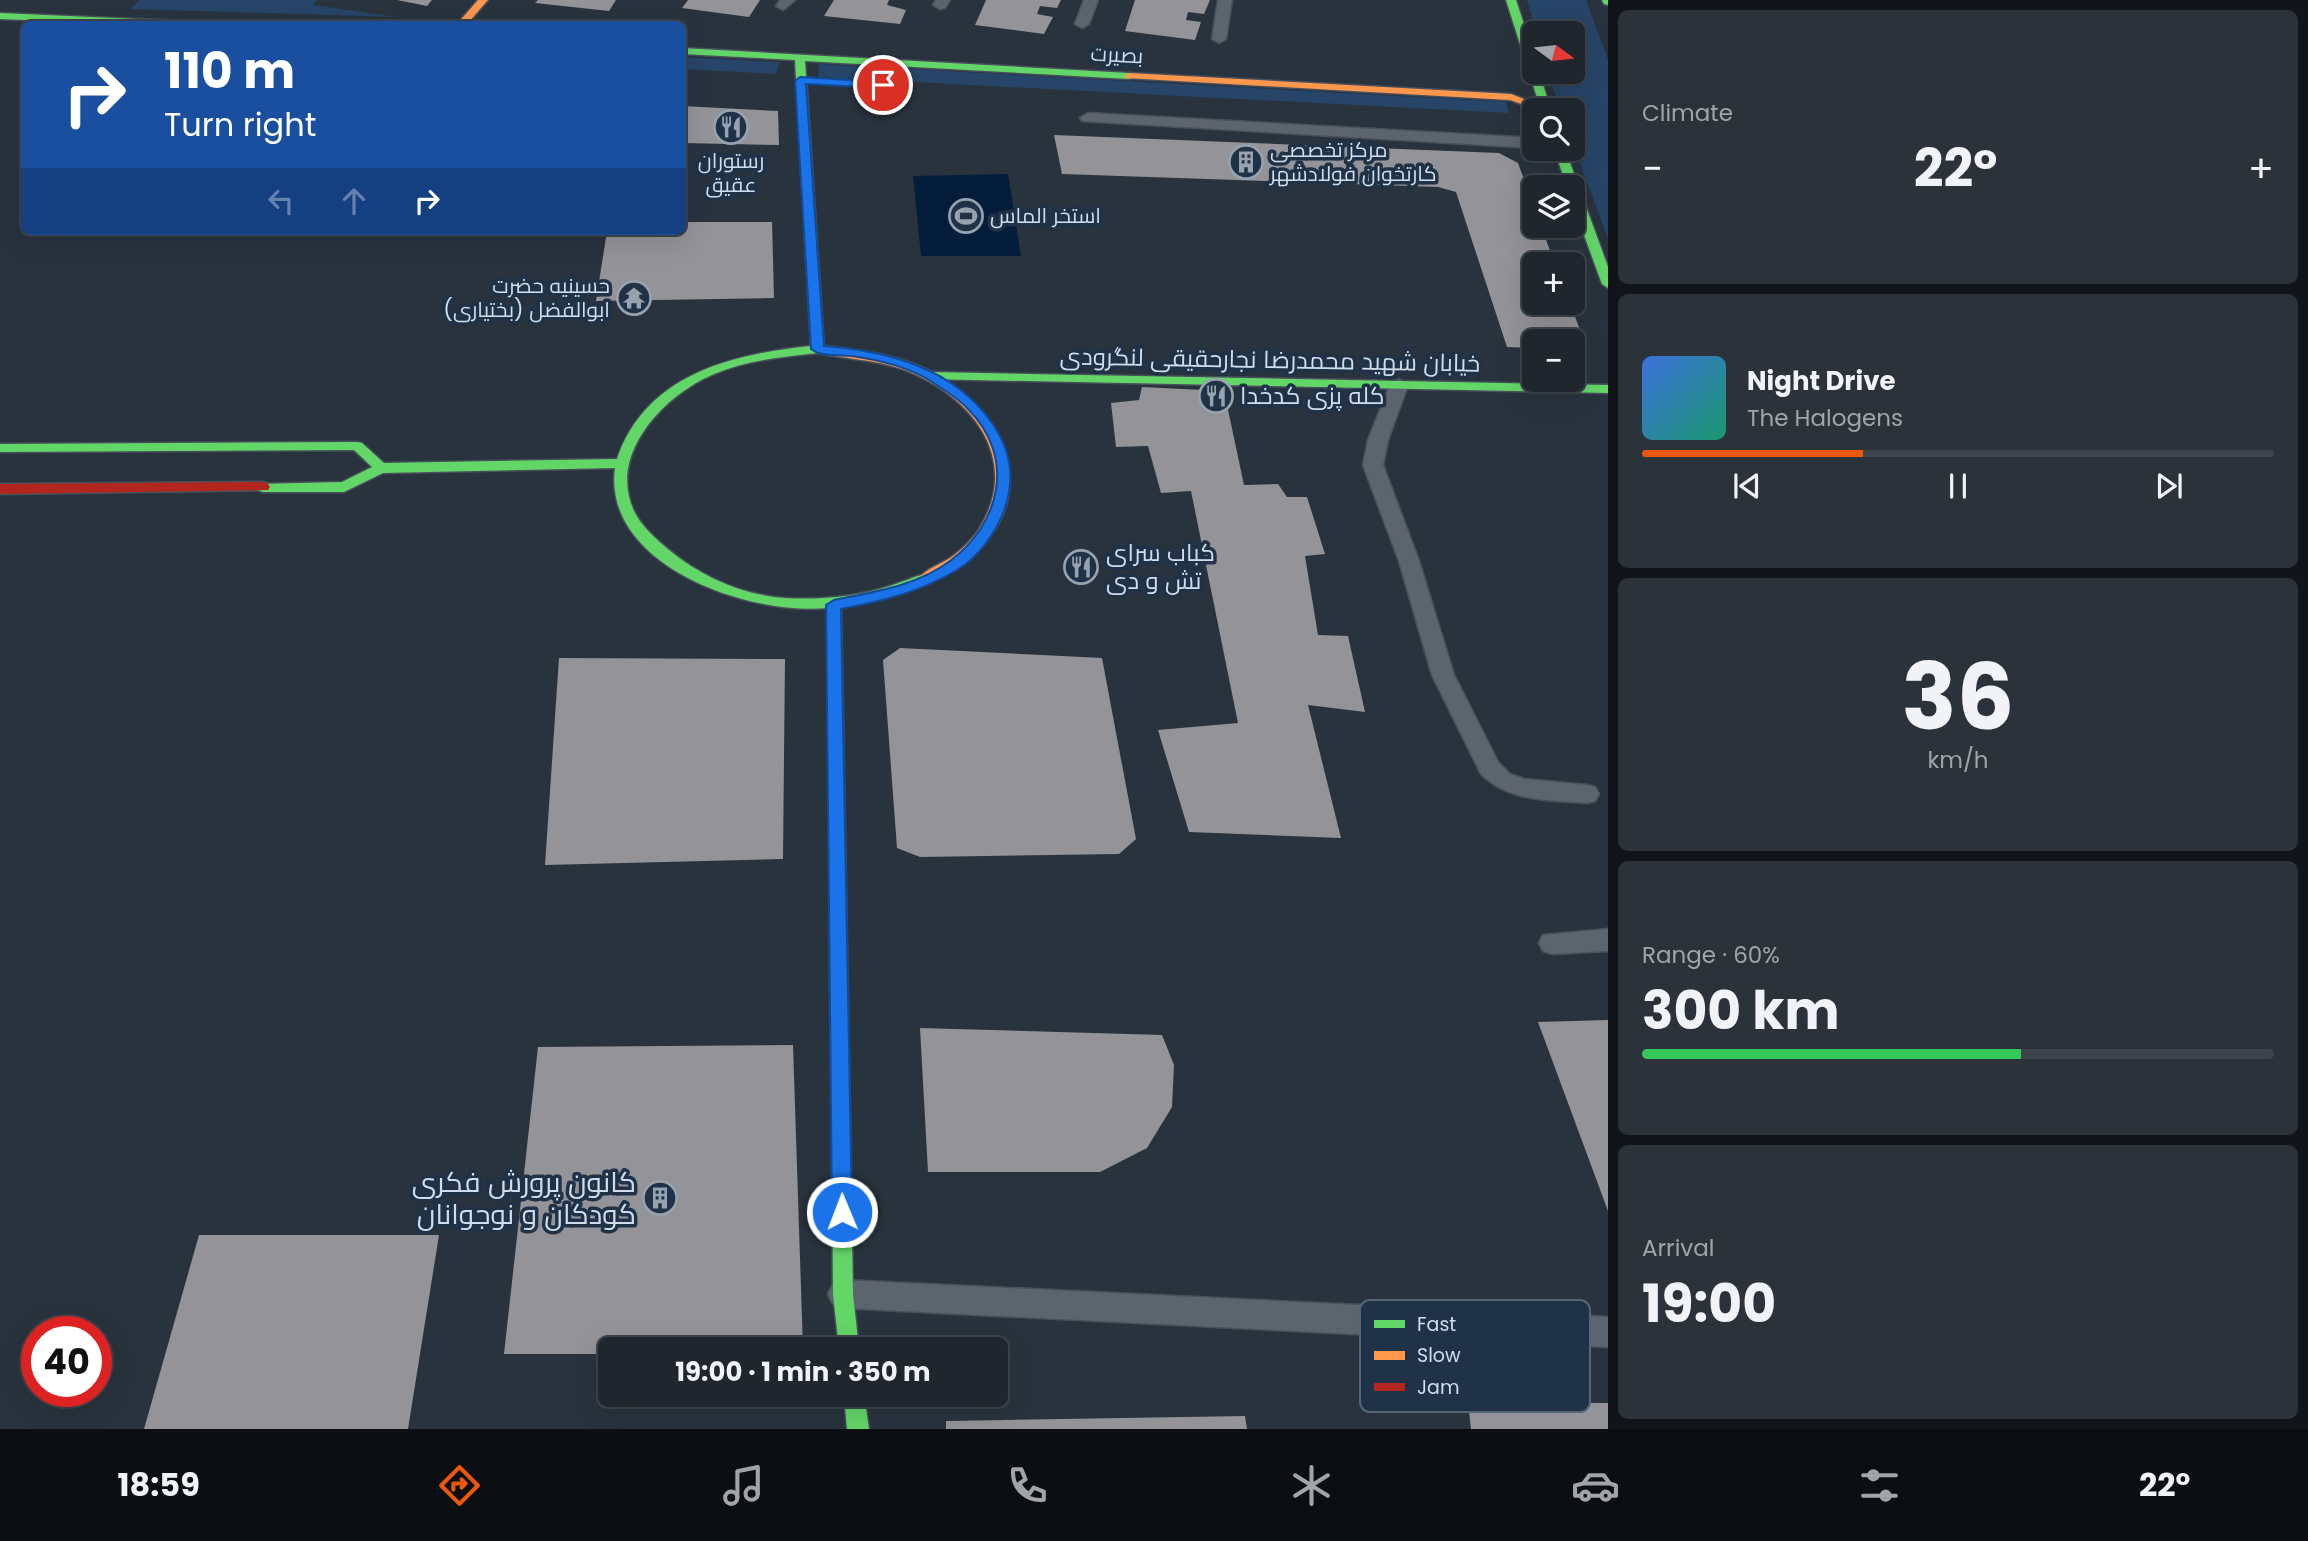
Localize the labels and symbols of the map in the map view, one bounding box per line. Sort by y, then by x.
north arrow [1522,21,1586,84]
street label: بصیرت [1090,39,1144,70]
pin [853,55,913,115]
restaurant icon: رستوران عقیق [712,108,750,146]
place label: مرکز تخصصی کارتخوان فولادشهر [1269,135,1437,188]
building icon: مرکز تخصصی کارتخوان فولادشهر [1227,143,1265,181]
place label: رستوران عقیق [698,146,764,199]
sports icon: استخر الماس [947,197,985,235]
place label: استخر الماس [990,201,1101,230]
place label: حسینیه حضرت ابوالفضل (بختیاری) [443,271,610,324]
temple icon: حسینیه حضرت ابوالفضل (بختیاری) [615,279,653,317]
street label: خیابان شهید محمدرضا نجارحقیقی لنگرودی [1059,339,1481,380]
restaurant icon: کله پزی کدخدا [1197,377,1235,415]
place label: کله پزی کدخدا [1240,379,1385,412]
place label: کباب سرای تش و دی [1106,536,1215,597]
restaurant icon: کباب سرای تش و دی [1062,548,1100,586]
place label: کانون پرورش فکری کودکان و نوجوانان [412,1163,636,1234]
position arrow [805,1175,879,1249]
building icon: کانون پرورش فکری کودکان و نوجوانان [641,1179,679,1217]
legend [1360,1300,1590,1412]
text: Fast [1417,1311,1456,1338]
speed limit sign: 40 [21,1316,112,1407]
text: Slow [1417,1342,1461,1369]
text: Jam [1417,1374,1459,1401]

